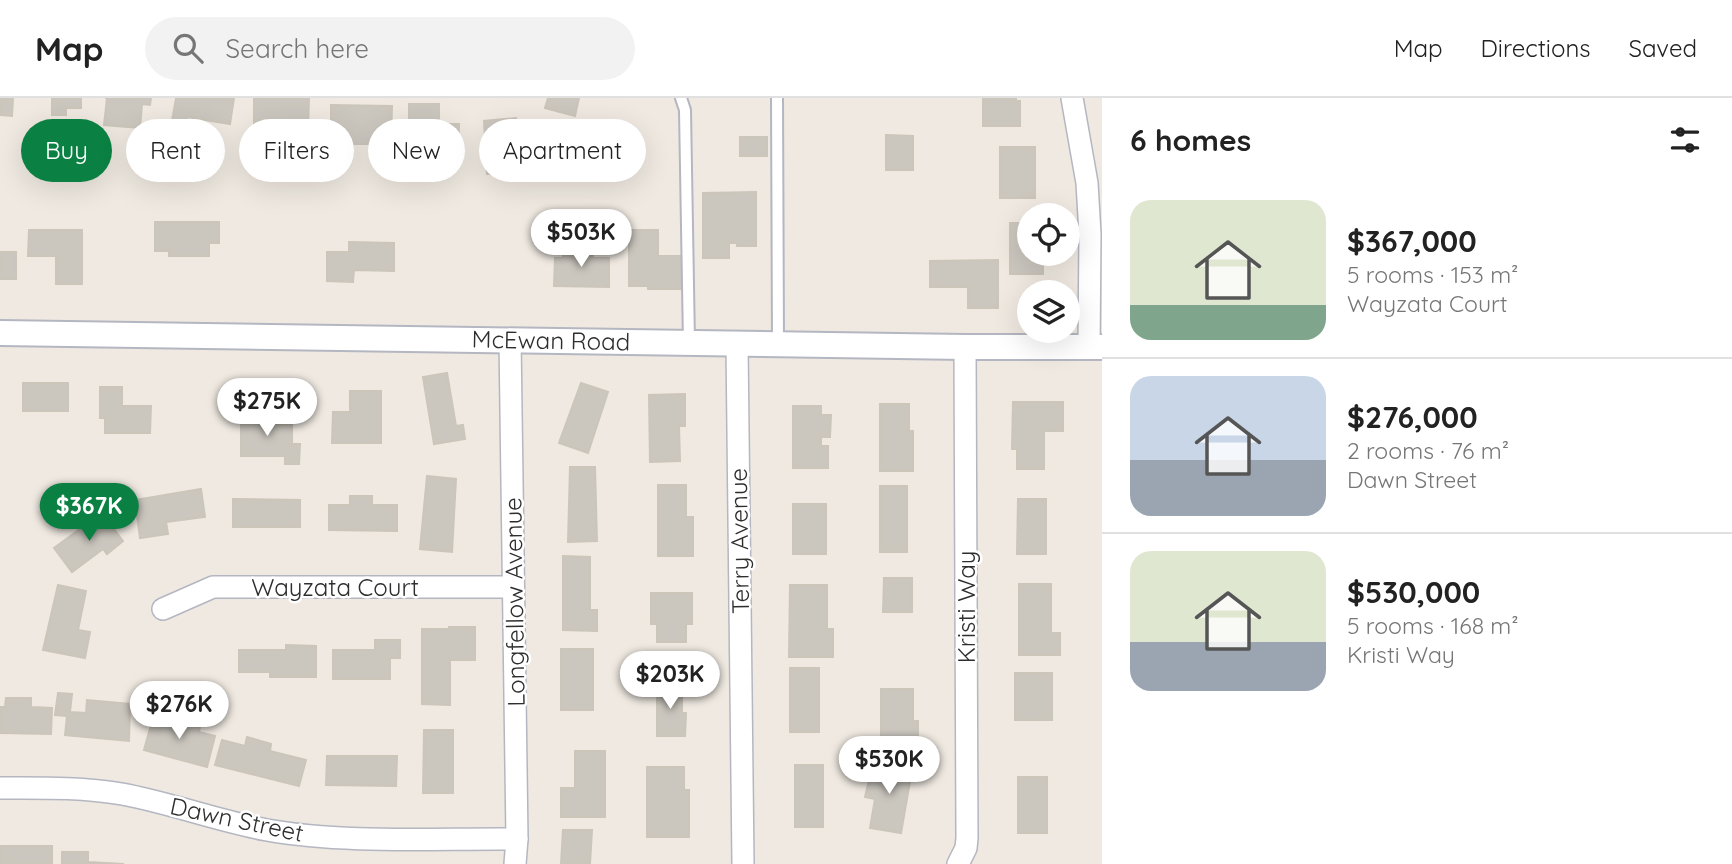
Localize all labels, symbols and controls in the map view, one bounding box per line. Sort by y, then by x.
search box [145,17,635,80]
text: Map [35,28,103,69]
icon: search [169,29,207,67]
text: Search here [225,32,369,65]
text: Map [1394,33,1443,63]
text: Directions [1481,33,1591,63]
text: Saved [1629,33,1697,63]
chip: Buy [21,119,112,182]
chip: Rent [126,119,225,182]
chip: Filters [239,119,354,182]
chip: New [368,119,465,182]
chip: Apartment [479,119,646,182]
text: 6 homes [1130,121,1251,159]
icon: filters [1666,121,1704,159]
map controls [1017,203,1080,343]
button: locate [1017,203,1080,266]
pin: $503K [532,209,630,269]
text: $503K [547,217,615,246]
text: $367,000 [1347,222,1477,260]
icon: home [1186,228,1270,312]
text: 5 rooms · 153 m² [1347,260,1518,289]
button: layers [1017,280,1080,343]
text: Wayzata Court [1347,289,1508,318]
street label: McEwan Road [471,324,631,356]
pin: $275K [218,378,316,438]
text: $275K [233,386,301,415]
text: $276,000 [1347,398,1478,436]
icon: home [1186,404,1270,488]
text: 2 rooms · 76 m² [1347,436,1509,465]
text: Dawn Street [1347,465,1477,494]
street label: Terry Avenue [723,468,755,614]
pin: $367K [40,484,138,543]
text: $367K [56,491,122,520]
street label: Longfellow Avenue [497,497,531,707]
street label: Kristi Way [951,551,981,663]
street label: Wayzata Court [251,572,419,602]
text: $530,000 [1347,573,1480,611]
icon: home [1186,579,1270,663]
text: 5 rooms · 168 m² [1347,611,1519,640]
text: Kristi Way [1347,640,1455,669]
pin: $203K [621,652,719,711]
text: $203K [636,659,704,688]
pin: $276K [130,682,228,741]
text: $276K [146,689,212,718]
pin: $530K [840,736,938,796]
text: $530K [855,744,923,773]
street label: Dawn Street [167,790,307,848]

